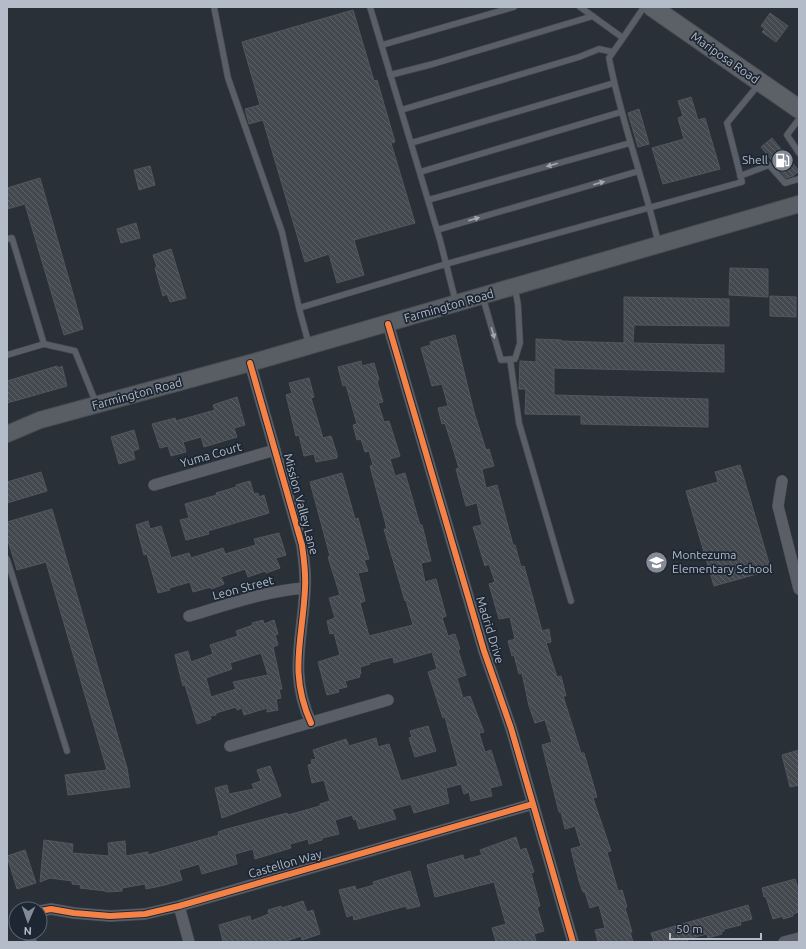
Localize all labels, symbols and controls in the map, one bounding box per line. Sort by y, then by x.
street label: Mariposa Road [689,29,762,86]
fuel station icon: Shell [770,147,796,173]
place label: Shell [742,153,768,166]
one-way arrow [546,162,558,168]
one-way arrow [593,180,605,186]
one-way arrow [468,216,480,222]
street label: Farmington Road [403,287,495,325]
one-way arrow [490,327,496,339]
street label: Farmington Road [90,375,183,412]
street label: Yuma Court [179,439,243,469]
street label: Mission Valley Lane [282,452,321,556]
place label: Montezuma Elementary School [672,548,772,575]
school or university icon: Montezuma Elementary School [644,549,670,575]
street label: Leon Street [211,573,275,602]
street label: Madrid Drive [474,595,507,665]
street label: Castellon Way [247,847,323,880]
north arrow [8,901,48,941]
scale bar [670,915,761,941]
text: 50 m [676,922,703,935]
text: N [23,925,32,937]

